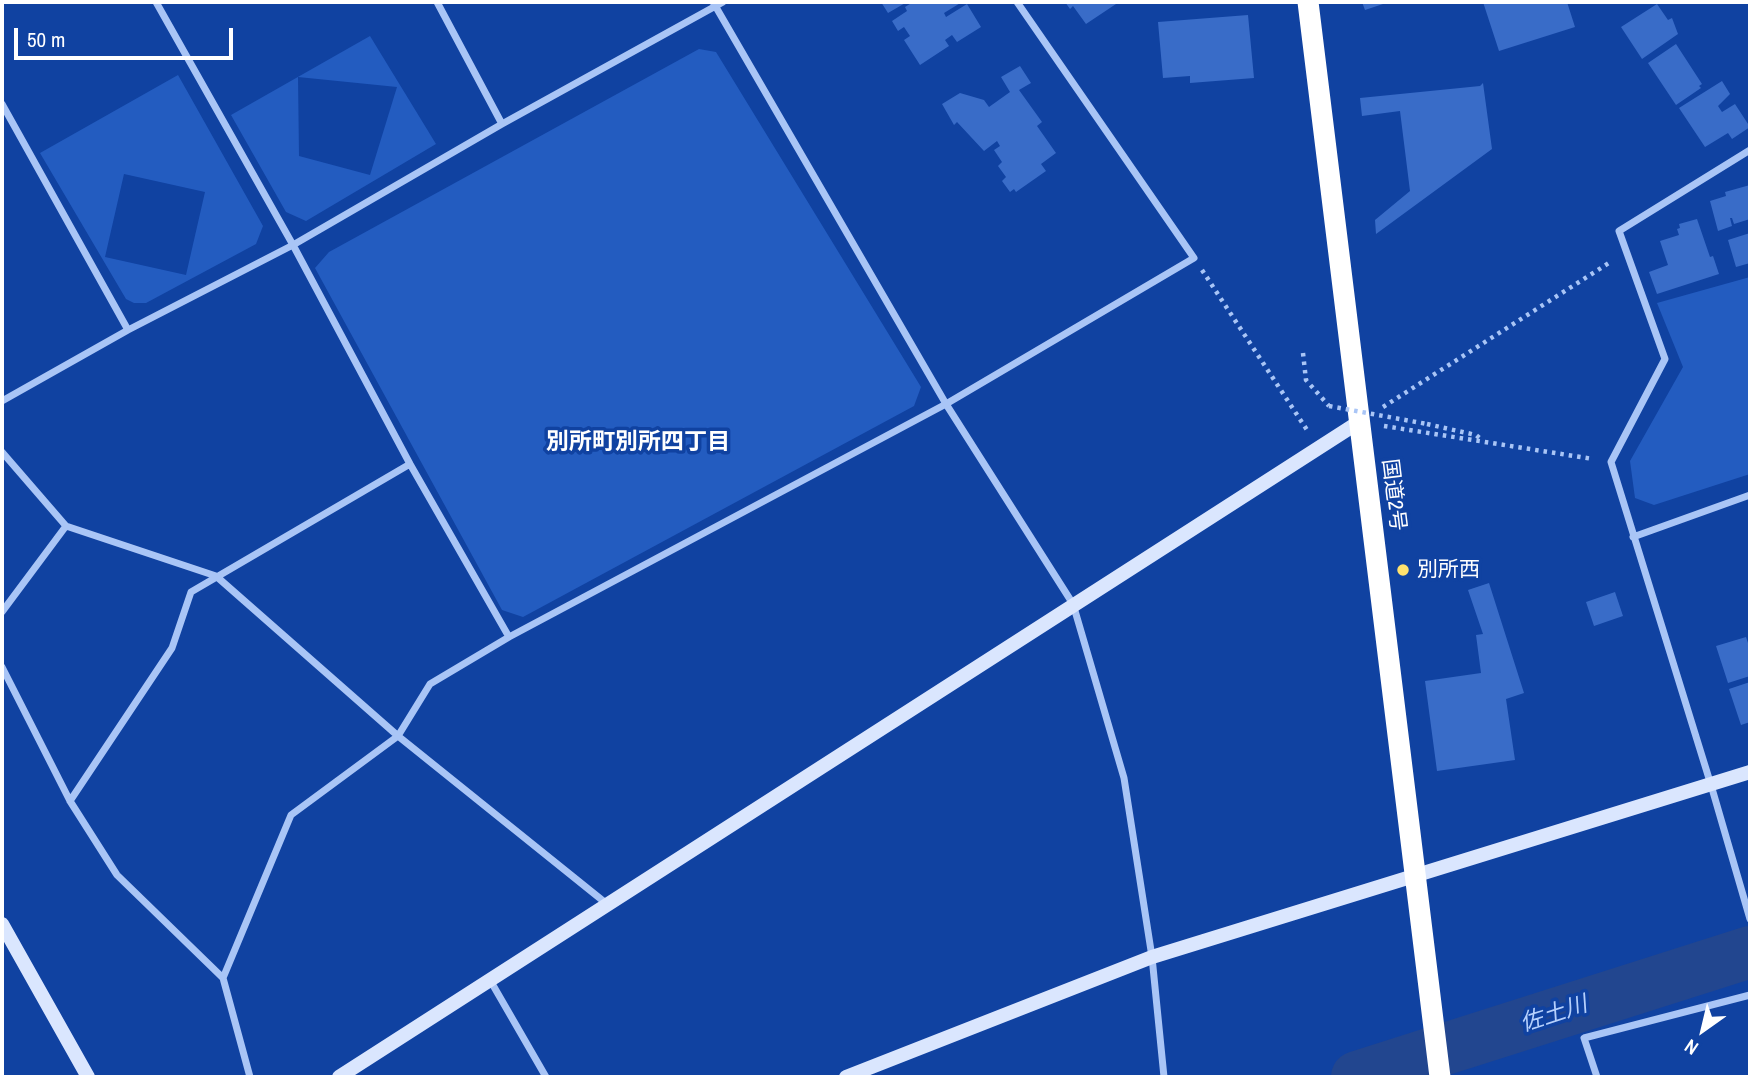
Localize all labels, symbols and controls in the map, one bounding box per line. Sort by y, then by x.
scale bar [18,14,236,58]
text: 50 m [27,25,65,54]
district label: 別所町別所四丁目 [546,429,730,457]
street label: 国道2号 [1376,457,1410,533]
place label: 別所西 [1417,557,1480,583]
marker: 別所西 [1395,562,1411,578]
water label: 佐土川 [1517,991,1591,1039]
north arrow [1668,995,1738,1065]
text: N [1679,1033,1703,1061]

